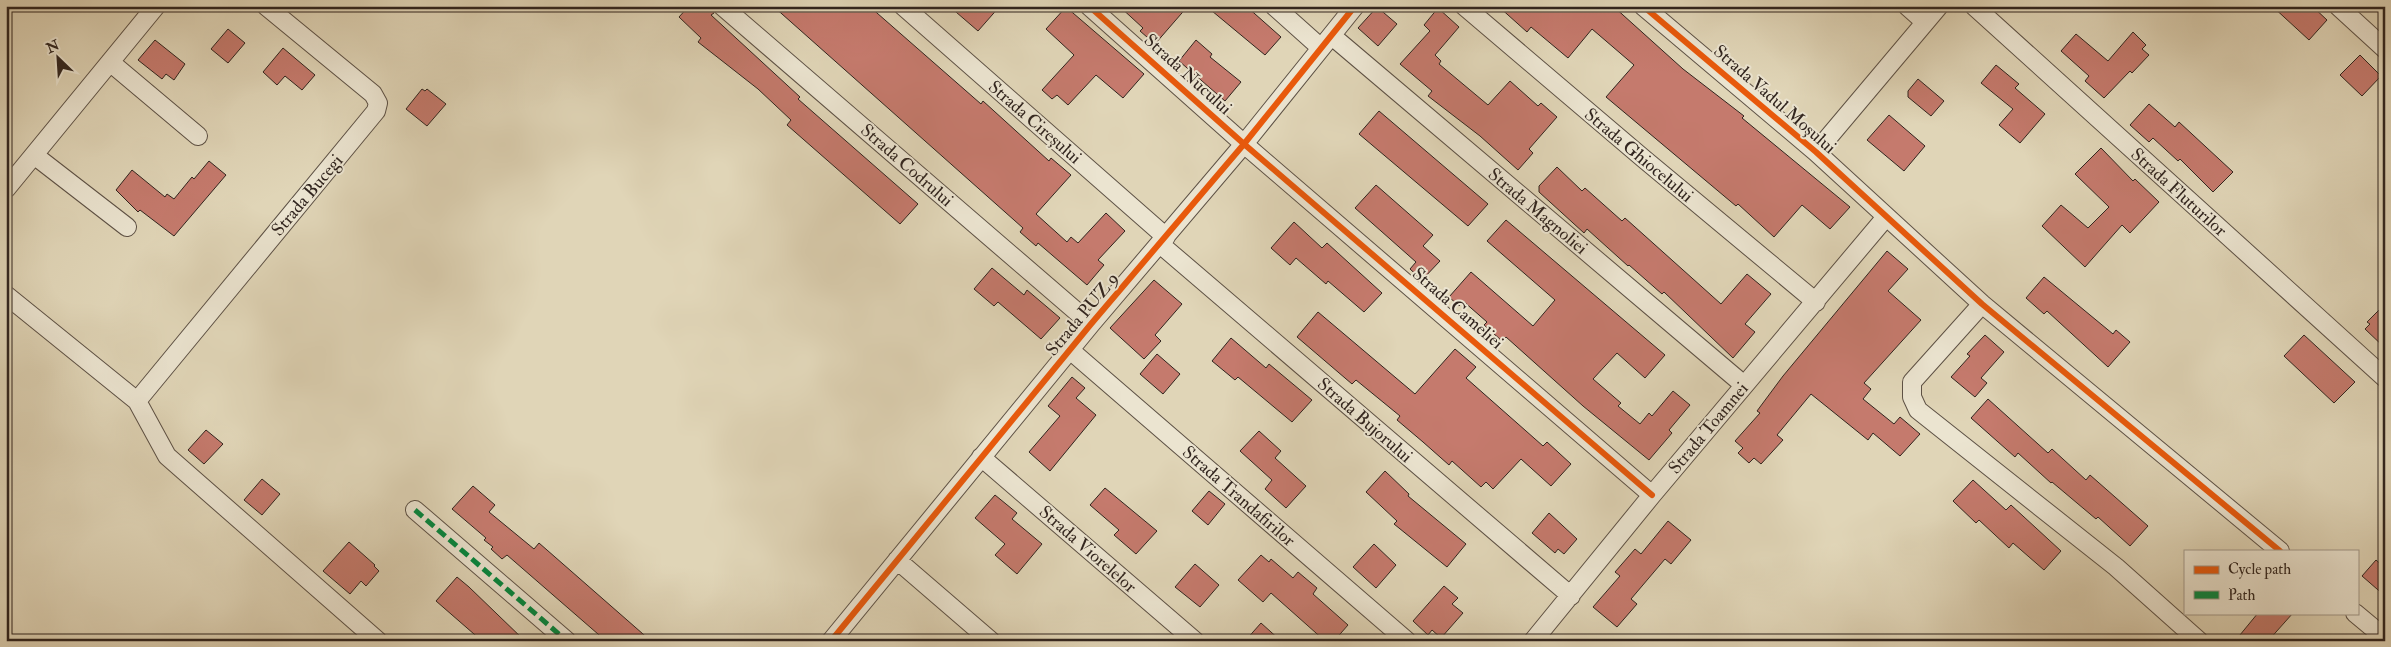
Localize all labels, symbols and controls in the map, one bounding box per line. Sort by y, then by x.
street label: Strada Nucului [1139,29,1236,120]
north arrow [32,32,82,82]
text: N [43,36,62,57]
street label: Strada Vadul Moșului [1709,40,1841,159]
street label: Strada Cireșului [983,76,1086,169]
street label: Strada Ghiocelului [1579,103,1698,208]
street label: Strada Codrului [856,119,958,212]
street label: Strada Fluturilor [2126,143,2232,242]
street label: Strada Bucegi [267,150,348,241]
street label: Strada Magnoliei [1483,163,1592,260]
street label: Strada Cameliei [1407,262,1508,354]
street label: Strada PUZ 9 [1041,268,1124,361]
street label: Strada Bujorului [1312,373,1417,468]
street label: Strada Toamnei [1663,378,1754,479]
street label: Strada Trandafirilor [1177,441,1300,552]
street label: Strada Viorelelor [1034,501,1142,598]
legend [2184,550,2358,614]
text: Cycle path [2228,560,2291,580]
text: Path [2228,586,2255,605]

